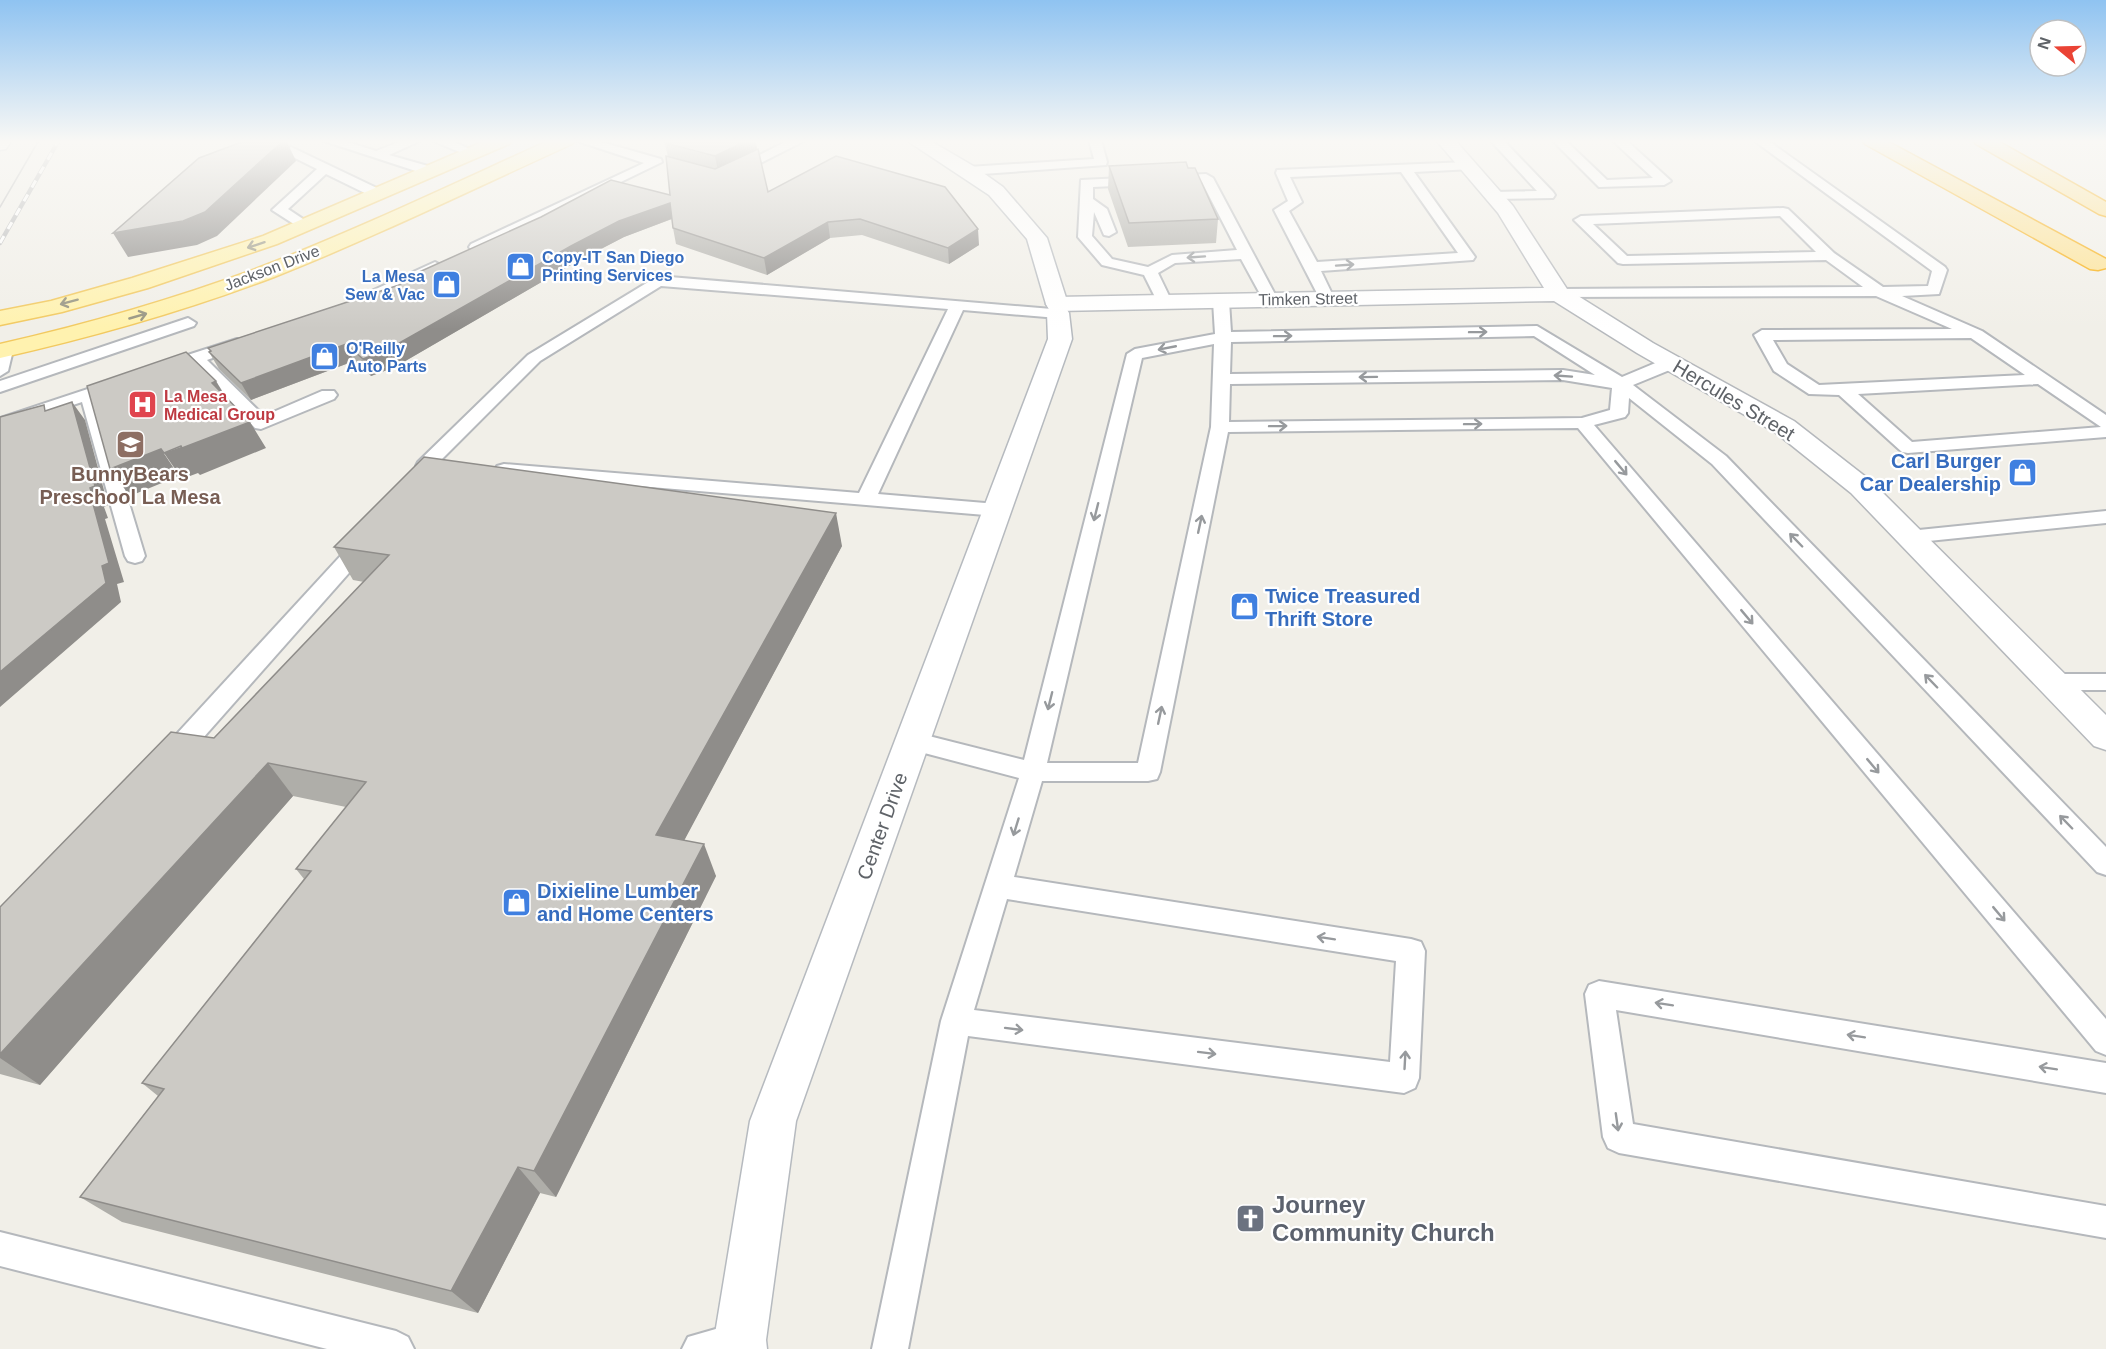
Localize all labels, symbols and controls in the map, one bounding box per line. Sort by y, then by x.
north arrow [2028,18,2088,78]
text: N [2034,35,2054,52]
one-way arrow [247,240,266,251]
street label: Jackson Drive [222,242,322,294]
place label: Copy-IT San Diego Printing Services [542,249,684,284]
shop icon: Copy-IT San Diego Printing Services [505,250,537,282]
one-way arrow [1187,252,1207,263]
one-way arrow [1335,259,1355,270]
place label: La Mesa Sew & Vac [345,268,425,303]
shop icon: La Mesa Sew & Vac [430,269,462,301]
street label: Timken Street [1258,290,1358,308]
one-way arrow [60,297,79,309]
one-way arrow [128,309,147,321]
one-way arrow [1467,326,1487,338]
one-way arrow [1272,330,1292,342]
place label: O'Reilly Auto Parts [346,340,427,375]
shop icon: O'Reilly Auto Parts [309,341,341,373]
one-way arrow [1158,343,1177,354]
street label: Hercules Street [1669,355,1799,445]
one-way arrow [1553,370,1573,381]
one-way arrow [1358,371,1378,383]
place label: La Mesa Medical Group [164,388,275,423]
hospital icon: La Mesa Medical Group [127,389,159,421]
one-way arrow [1463,419,1483,430]
one-way arrow [1268,421,1288,432]
school or university icon: BunnyBears Preschool La Mesa [114,428,146,460]
place label: Carl Burger Car Dealership [1860,450,2001,495]
shop icon: Carl Burger Car Dealership [2006,457,2038,489]
one-way arrow [1614,460,1627,476]
place label: BunnyBears Preschool La Mesa [39,463,221,508]
one-way arrow [1090,502,1102,521]
one-way arrow [1195,515,1206,534]
one-way arrow [1788,533,1803,548]
place label: Twice Treasured Thrift Store [1265,585,1420,630]
shop icon: Twice Treasured Thrift Store [1228,591,1260,623]
one-way arrow [1740,609,1753,625]
one-way arrow [1923,673,1938,688]
one-way arrow [1044,691,1056,710]
one-way arrow [1155,705,1166,725]
one-way arrow [1866,758,1879,774]
street label: Center Drive [852,769,912,883]
one-way arrow [2058,814,2073,829]
one-way arrow [1009,818,1020,837]
place label: Dixieline Lumber and Home Centers [537,880,714,925]
shop icon: Dixieline Lumber and Home Centers [500,886,532,918]
one-way arrow [1992,906,2005,922]
one-way arrow [1317,932,1336,943]
one-way arrow [1654,999,1674,1010]
one-way arrow [1003,1023,1023,1034]
one-way arrow [1847,1030,1866,1041]
one-way arrow [1197,1047,1216,1058]
one-way arrow [1400,1051,1411,1071]
one-way arrow [2039,1062,2059,1073]
one-way arrow [1612,1112,1623,1131]
place label: Journey Community Church [1272,1191,1495,1246]
church icon: Journey Community Church [1235,1202,1267,1234]

